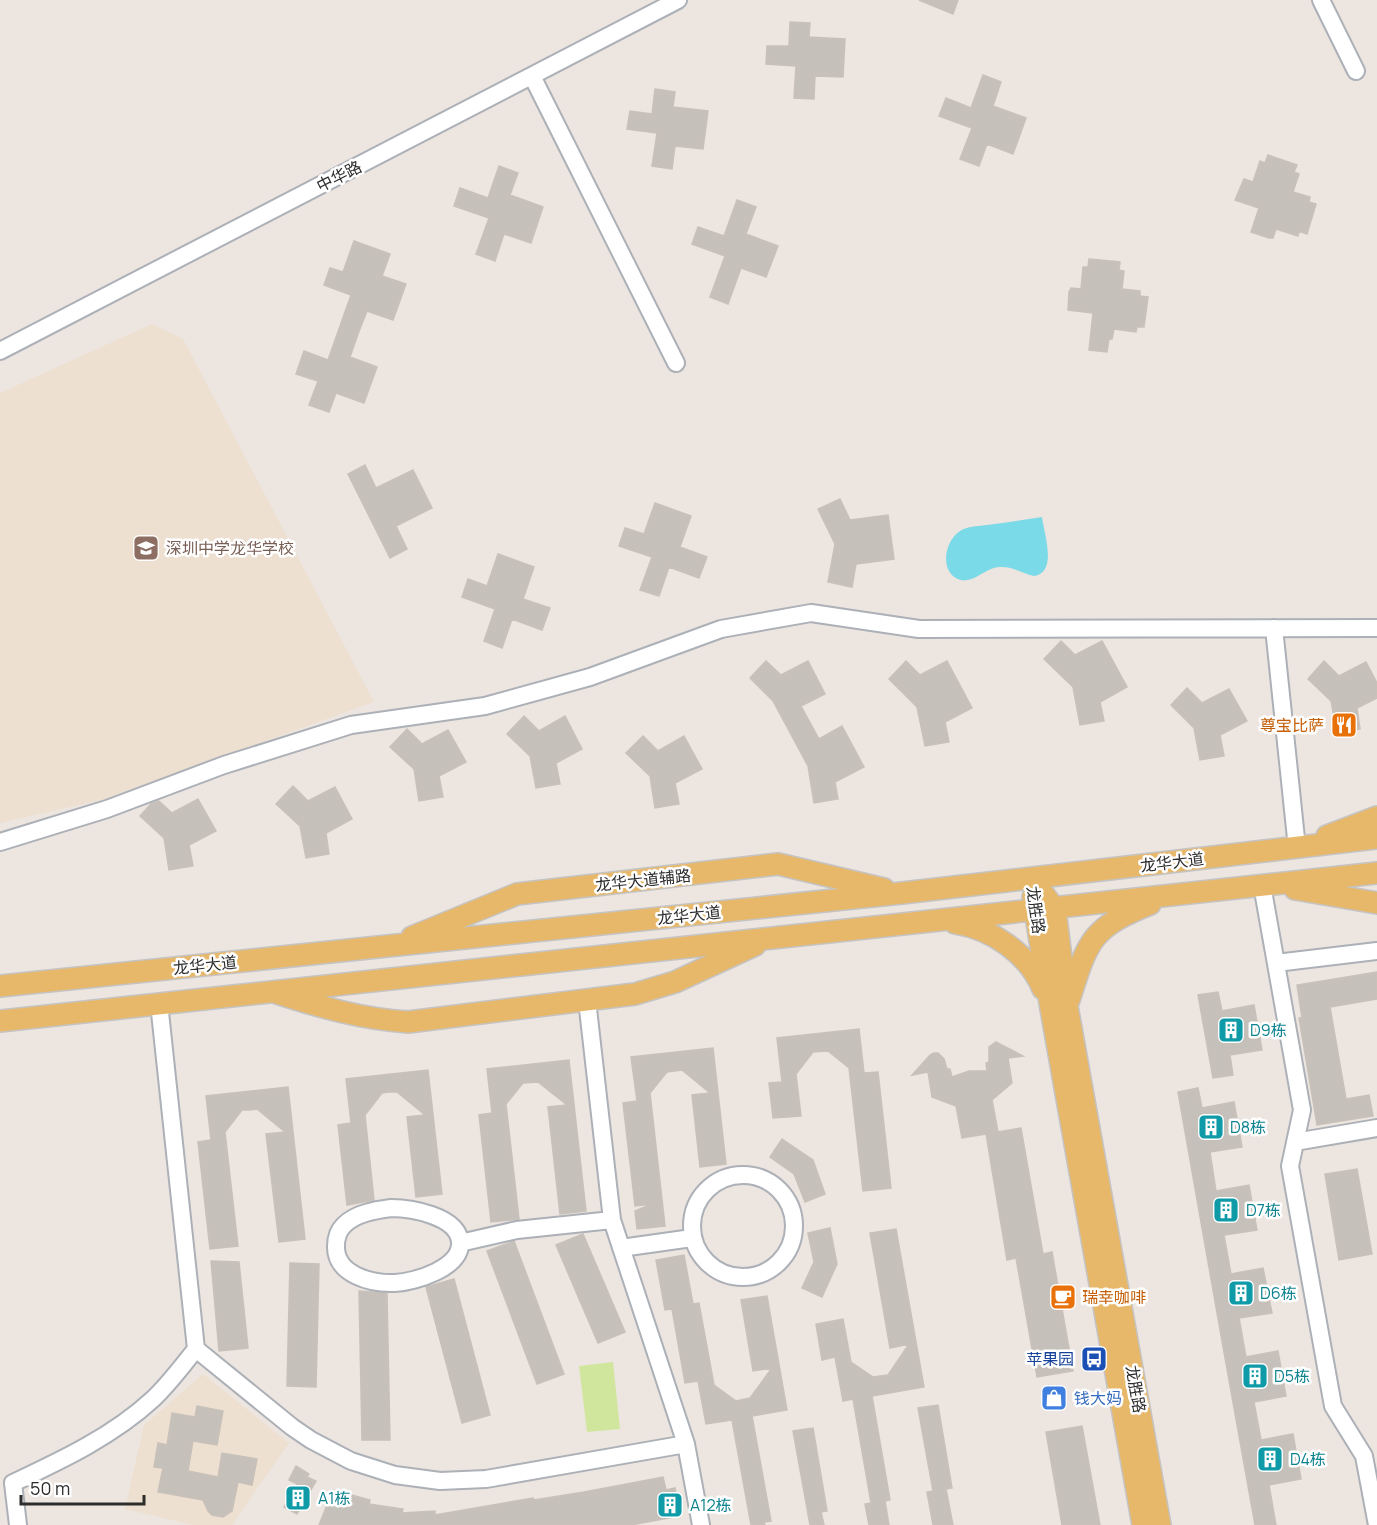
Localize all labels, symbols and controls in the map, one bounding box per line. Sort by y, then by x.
street label: 中华路 [313,155,365,197]
school or university icon: 深圳中学龙华学校 [131,533,161,563]
place label: 深圳中学龙华学校 [166,537,294,559]
restaurant icon: 尊宝比萨 [1329,710,1359,740]
place label: 尊宝比萨 [1260,714,1324,736]
street label: 龙华大道 [1139,847,1205,877]
street label: 龙华大道辅路 [594,864,692,896]
street label: 龙胜路 [1022,885,1050,935]
street label: 龙华大道 [656,901,722,929]
street label: 龙华大道 [172,951,238,979]
building icon: D9栋 [1216,1015,1246,1045]
place label: D9栋 [1250,1019,1287,1041]
building icon: D8栋 [1196,1112,1226,1142]
place label: D8栋 [1230,1116,1266,1138]
building icon: D7栋 [1211,1195,1241,1225]
place label: D7栋 [1246,1199,1281,1221]
building icon: D6栋 [1226,1278,1256,1308]
cafe icon: 瑞幸咖啡 [1048,1282,1078,1312]
place label: D6栋 [1260,1282,1297,1304]
place label: 瑞幸咖啡 [1082,1286,1146,1308]
bus stop icon: 苹果园 [1079,1344,1109,1374]
place label: 苹果园 [1026,1348,1074,1370]
building icon: D5栋 [1240,1361,1270,1391]
street label: 龙胜路 [1121,1363,1151,1415]
place label: D5栋 [1274,1365,1310,1387]
shop icon: 钱大妈 [1039,1383,1069,1413]
place label: 钱大妈 [1074,1387,1122,1409]
building icon: D4栋 [1255,1444,1285,1474]
place label: D4栋 [1290,1448,1326,1470]
scale bar [21,1468,144,1506]
text: 50 m [30,1476,70,1500]
building icon: A1栋 [283,1483,313,1513]
place label: A1栋 [318,1487,350,1509]
building icon: A12栋 [655,1490,685,1520]
place label: A12栋 [690,1494,732,1516]

